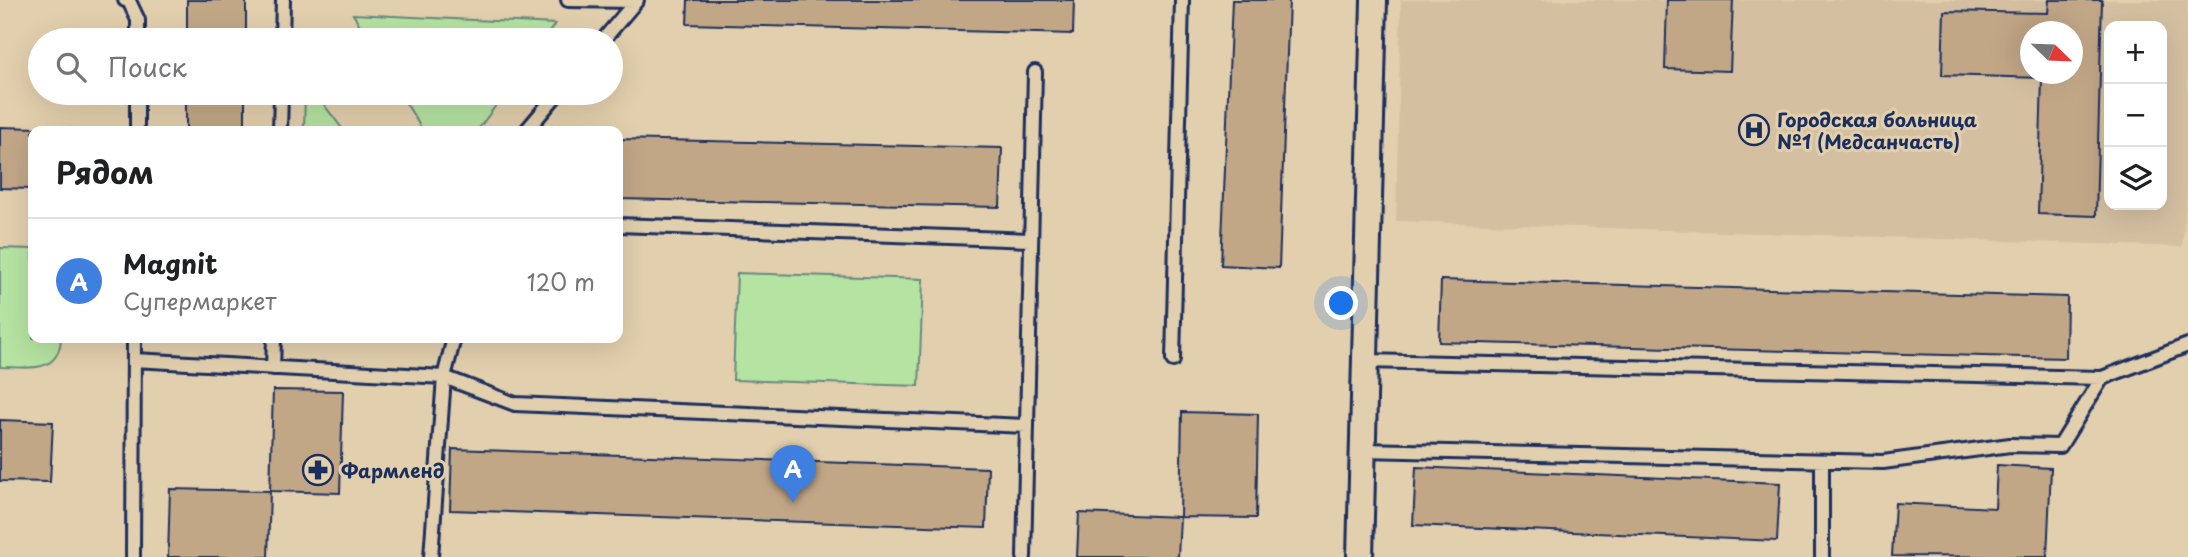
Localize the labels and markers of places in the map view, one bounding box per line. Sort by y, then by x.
place label: Городская больница №1 (Медсанчасть) [1777,105,1977,155]
hospital icon: Городская больница №1 (Медсанчасть) [1737,113,1771,147]
pin: A [770,445,816,503]
pharmacy icon: Фармленд [301,453,335,487]
place label: Фармленд [341,456,444,484]

